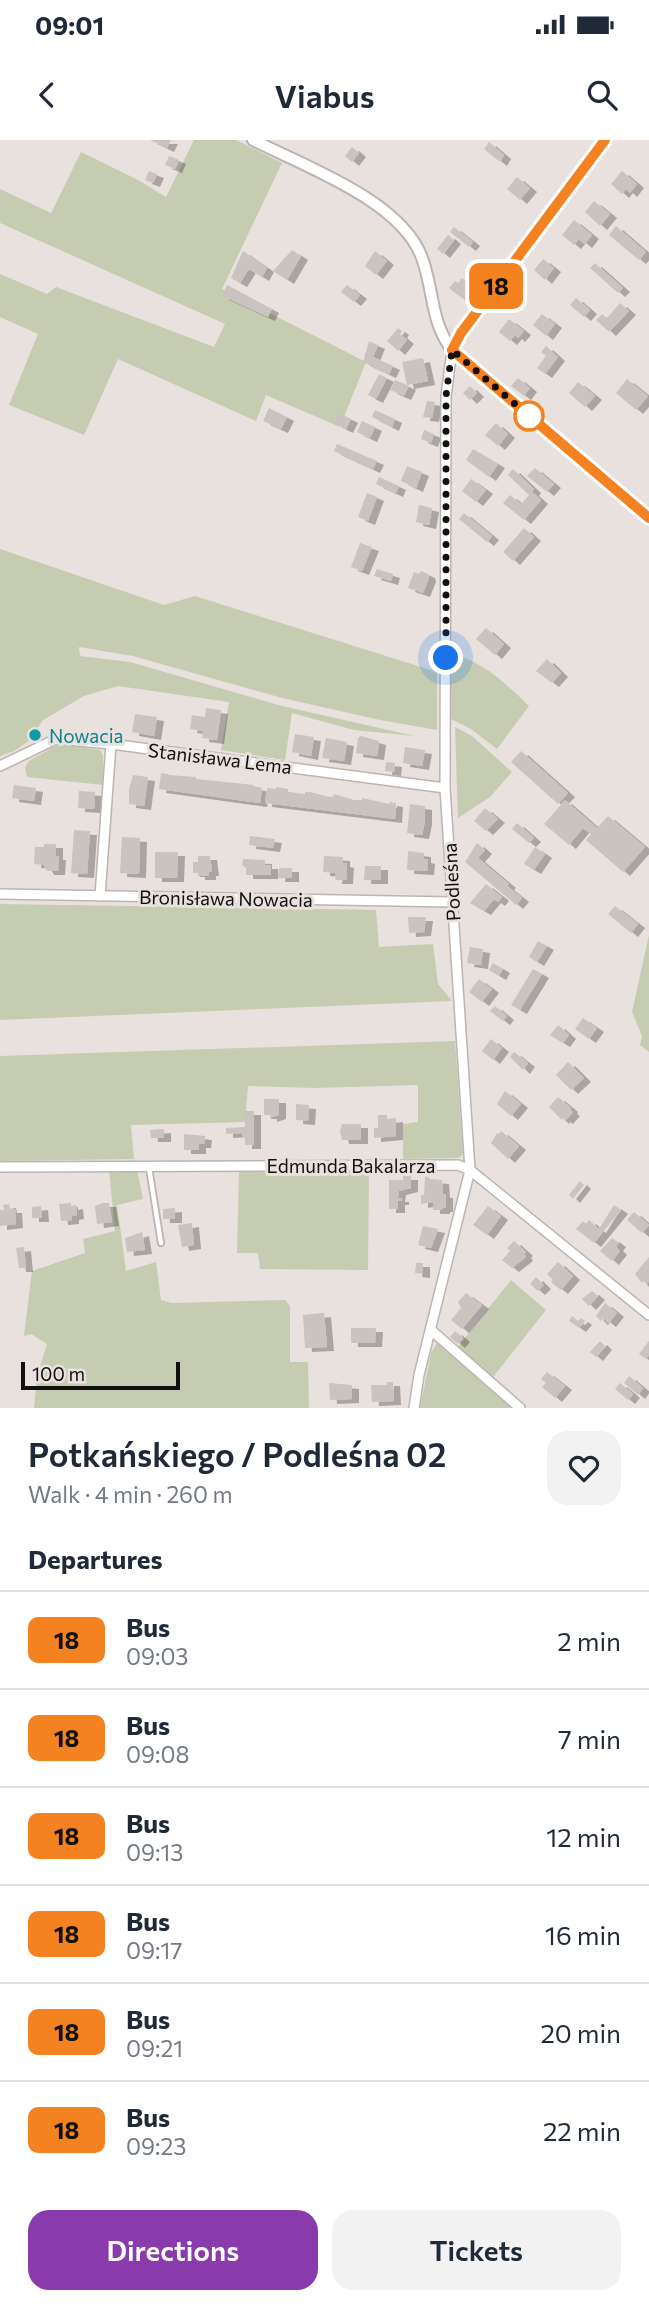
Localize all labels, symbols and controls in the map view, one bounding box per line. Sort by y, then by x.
text: 09:01 [35,9,104,40]
text: Viabus [275,75,374,115]
icon: back [28,76,66,114]
icon: search [583,76,621,114]
line badge: 18 [464,263,528,309]
text: 18 [483,271,509,300]
unlabelled marker [514,401,544,431]
your location [428,640,463,675]
place label: Nowacia [49,724,124,747]
marker: Nowacia [27,727,43,743]
street label: Stanisława Lema [147,738,293,778]
street label: Podleśna [437,842,465,922]
street label: Bronisława Nowacia [139,885,313,911]
street label: Edmunda Bakalarza [266,1154,436,1177]
scale bar [21,1359,180,1391]
text: 100 m [32,1362,85,1385]
button: heart [547,1431,621,1505]
text: Potkańskiego / Podleśna 02 [28,1433,446,1474]
text: Walk · 4 min · 260 m [28,1480,233,1508]
text: Departures [28,1543,163,1574]
text: Bus [126,1611,170,1642]
text: 18 [54,1625,79,1654]
text: 2 min [557,1625,621,1656]
text: 09:03 [126,1642,188,1670]
text: Bus [126,1709,170,1740]
text: 18 [54,1723,79,1752]
text: 7 min [558,1723,621,1754]
text: 09:08 [126,1740,189,1768]
text: Bus [126,1807,170,1838]
text: 18 [54,1821,79,1850]
text: 12 min [546,1821,621,1852]
text: 09:13 [126,1838,183,1866]
text: Bus [126,1905,170,1936]
text: 18 [54,1919,79,1948]
text: 16 min [545,1919,621,1950]
text: 09:17 [126,1936,182,1964]
text: Bus [126,2003,170,2034]
text: 18 [54,2017,79,2046]
text: 20 min [540,2017,621,2048]
text: 09:21 [126,2034,183,2062]
text: Bus [126,2101,170,2132]
text: 18 [54,2115,79,2144]
text: 22 min [543,2115,621,2146]
text: 09:23 [126,2132,186,2160]
button: Directions [28,2210,318,2290]
button: Tickets [332,2210,621,2290]

